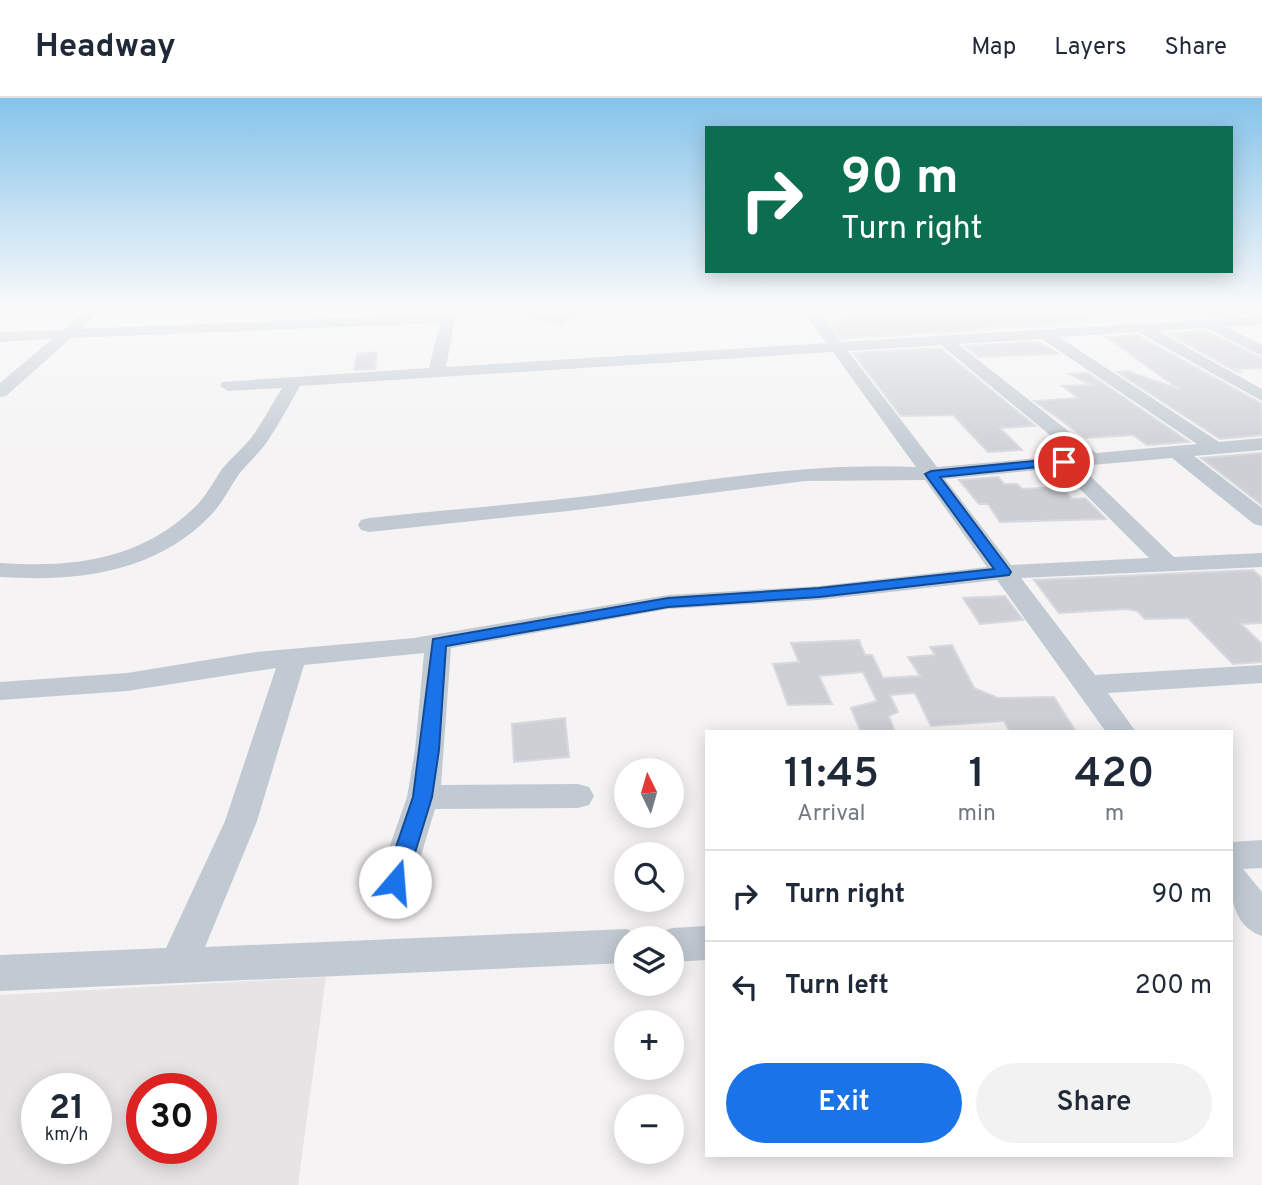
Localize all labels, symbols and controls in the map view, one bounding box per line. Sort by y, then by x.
text: Headway [35,27,176,69]
text: Map [971,33,1016,63]
text: Layers [1054,33,1126,63]
text: Share [1164,33,1227,63]
text: 90 m [841,149,959,211]
icon: right [726,154,817,245]
text: Turn right [841,210,983,250]
pin [1034,432,1094,492]
icon: arrive [1045,443,1083,481]
text: 11:45 [784,749,879,802]
text: 1 [969,749,985,802]
text: 420 [1075,749,1154,802]
north arrow [614,758,684,828]
map controls [614,758,684,1164]
text: Arrival [797,800,866,829]
text: min [958,800,996,829]
text: m [1105,800,1124,829]
button: search [614,842,684,912]
position arrow [358,845,432,919]
icon: right [726,877,764,915]
text: Turn right [785,879,905,912]
text: 90 m [1152,879,1212,912]
button: layers [614,926,684,996]
icon: left [726,968,764,1006]
text: Turn left [785,970,889,1003]
text: 200 m [1135,970,1212,1003]
button: + [614,1010,684,1080]
button: Exit [726,1063,962,1143]
button: Share [976,1063,1212,1143]
speed limit sign: 30 [126,1073,217,1164]
text: 21 [49,1087,84,1131]
button: − [614,1094,684,1164]
text: km/h [45,1124,88,1147]

